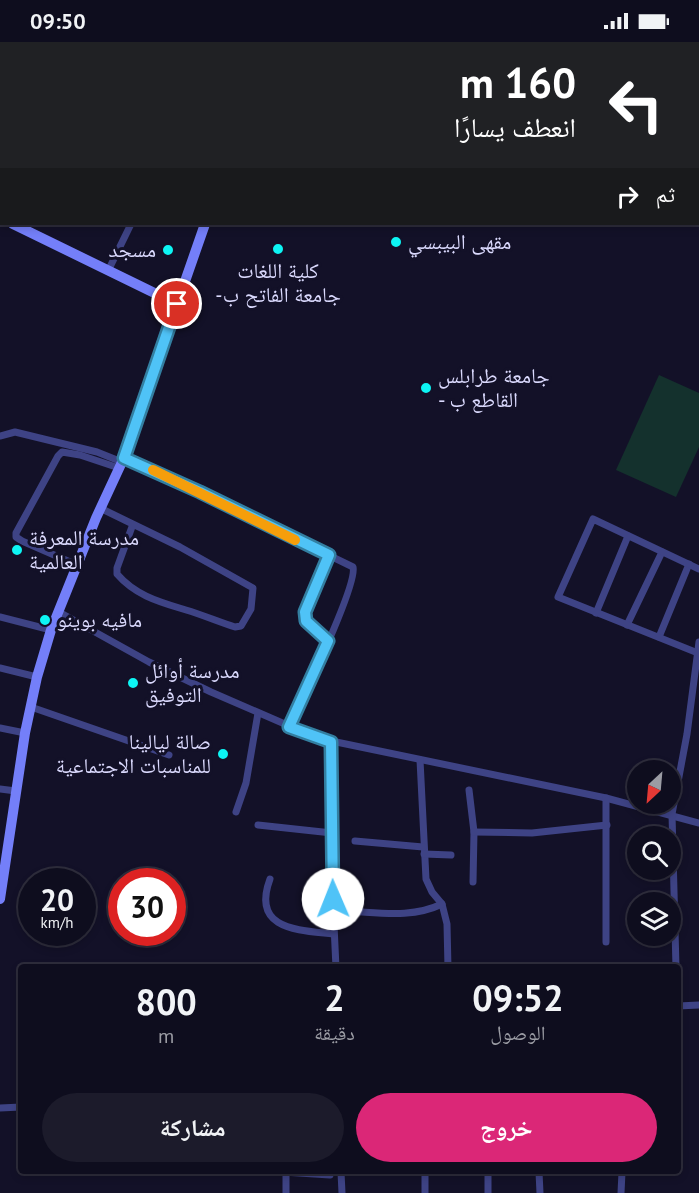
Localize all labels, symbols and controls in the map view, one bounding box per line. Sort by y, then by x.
text: 09:50 [30,7,86,35]
text: 160 m [460,55,576,110]
icon: left [597,66,675,144]
text: انعطف يسارًا [454,110,576,144]
icon: right [611,180,644,213]
text: ثم [656,180,675,208]
place label: مقهى البيبسي [408,228,511,258]
marker: مقهى البيبسي [389,235,403,249]
place label: مسجد [109,236,156,263]
marker: كلية اللغات -جامعة الفاتح ب [271,242,285,256]
marker: مسجد [161,243,175,257]
place label: كلية اللغات -جامعة الفاتح ب [215,257,341,308]
pin [151,278,202,329]
icon: arrive [160,287,193,320]
place label: جامعة طرابلس - القاطع ب [438,362,550,413]
marker: جامعة طرابلس - القاطع ب [419,381,433,395]
place label: مدرسة المعرفة العالمية [29,524,139,575]
marker: مدرسة المعرفة العالمية [10,543,24,557]
place label: مافيه بوينو [57,606,142,633]
marker: مافيه بوينو [38,613,52,627]
place label: مدرسة أوائل التوفيق [145,657,240,708]
marker: مدرسة أوائل التوفيق [126,676,140,690]
place label: صالة ليالينا للمناسبات الاجتماعية [56,728,211,779]
marker: صالة ليالينا للمناسبات الاجتماعية [216,747,230,761]
north arrow [627,760,681,814]
map controls [627,760,681,946]
button: search [627,826,681,880]
position arrow [301,867,365,931]
speed limit sign: 30 [108,868,186,946]
text: 20 [40,880,74,919]
button: layers [627,892,681,946]
text: km/h [41,913,73,932]
text: 2 [324,974,345,1021]
text: 09:52 [472,974,564,1021]
text: 800 [135,978,197,1025]
text: دقيقة [314,1020,355,1046]
text: الوصول [490,1020,546,1046]
text: m [158,1023,174,1049]
button: مشاركة [42,1093,344,1162]
button: خروج [356,1093,657,1162]

